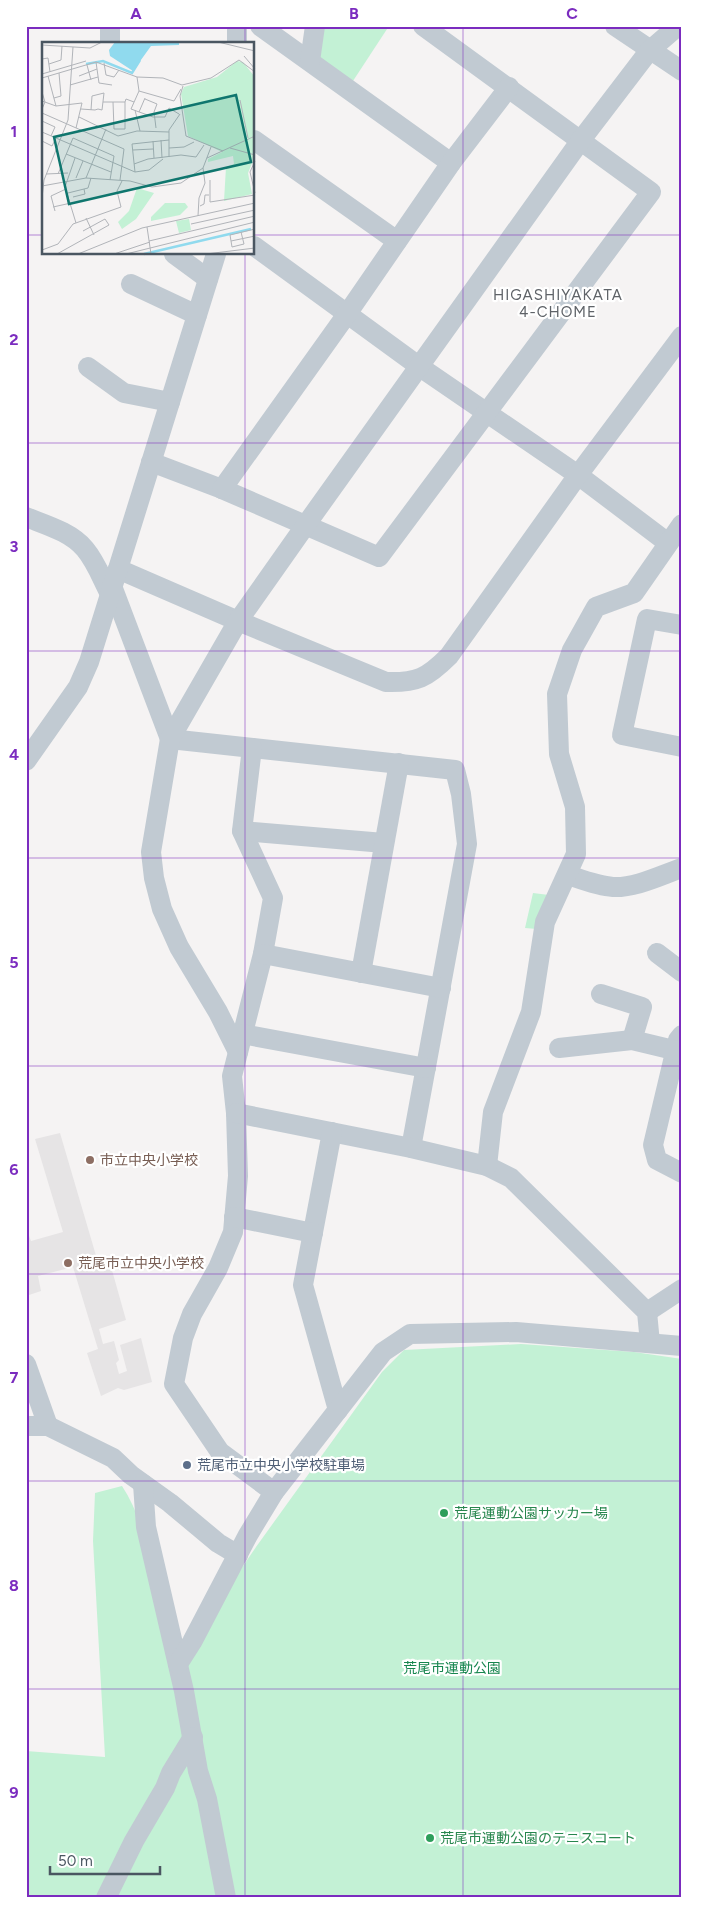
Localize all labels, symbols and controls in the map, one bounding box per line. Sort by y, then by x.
text: A [130,4,142,23]
text: B [349,4,359,23]
text: C [566,4,578,23]
inset map [42,42,255,255]
text: 1 [11,122,17,141]
district label: HIGASHIYAKATA 4-CHOME [493,286,623,321]
text: 2 [9,330,19,349]
text: 3 [10,537,19,556]
text: 4 [9,745,19,764]
text: 5 [9,953,19,972]
place label: 市立中央小学校 [100,1152,198,1169]
marker: 市立中央小学校 [84,1154,96,1166]
text: 6 [9,1160,19,1179]
place label: 荒尾市立中央小学校 [78,1255,204,1272]
marker: 荒尾市立中央小学校 [62,1257,74,1269]
text: 7 [10,1368,19,1387]
place label: 荒尾市立中央小学校駐車場 [197,1457,365,1474]
marker: 荒尾市立中央小学校駐車場 [181,1459,193,1471]
place label: 荒尾運動公園サッカー場 [454,1505,608,1522]
marker: 荒尾運動公園サッカー場 [438,1507,450,1519]
text: 8 [9,1576,19,1595]
park label: 荒尾市運動公園 [403,1660,501,1677]
text: 9 [9,1783,19,1802]
place label: 荒尾市運動公園のテニスコート [440,1830,636,1847]
marker: 荒尾市運動公園のテニスコート [424,1832,436,1844]
scale bar [50,1844,160,1876]
text: 50 m [58,1852,93,1870]

